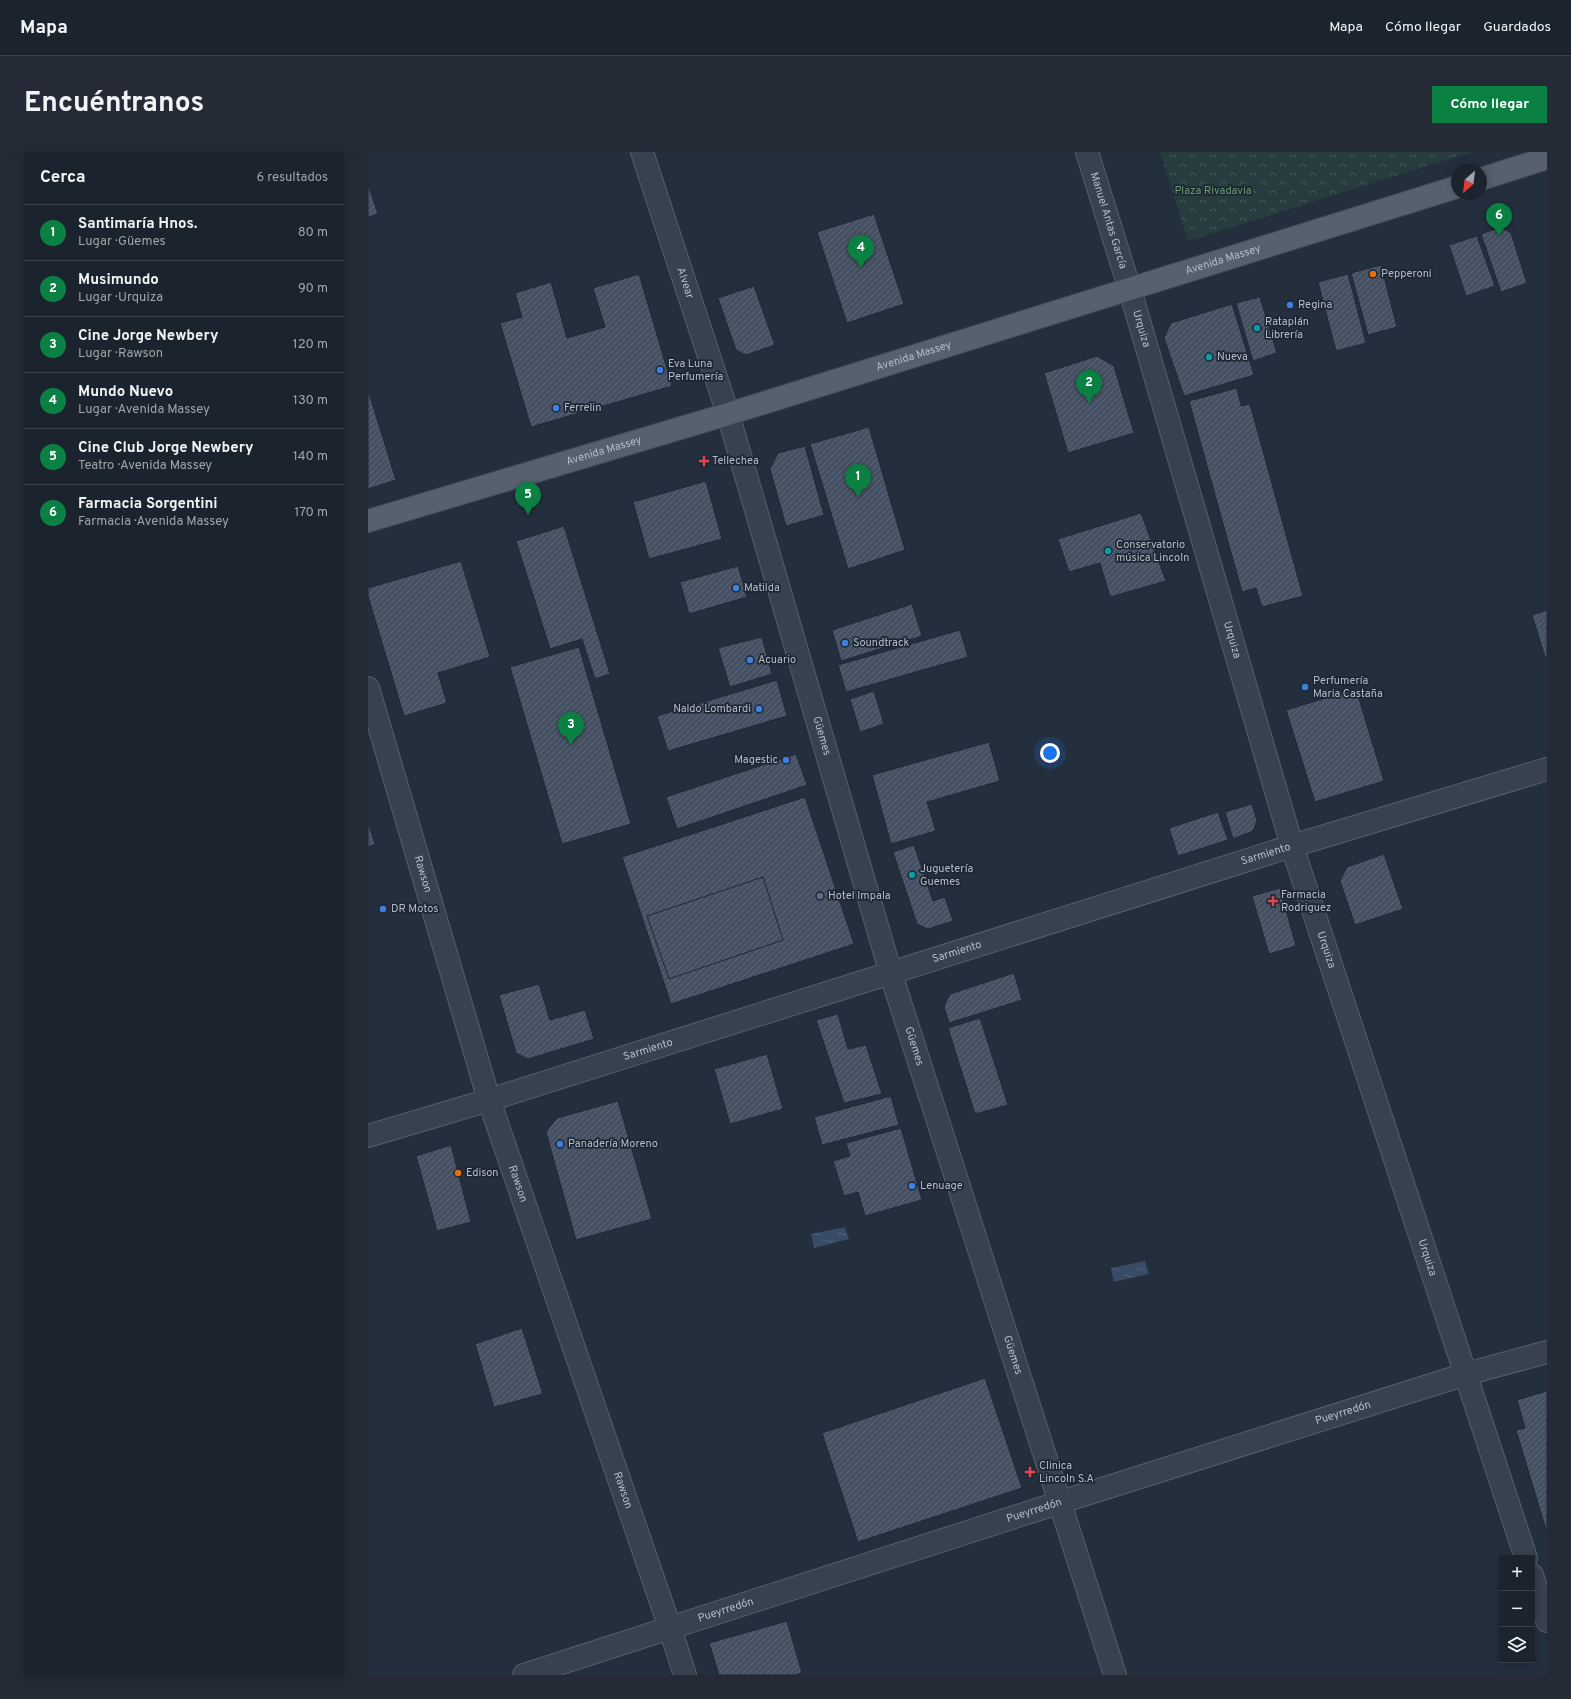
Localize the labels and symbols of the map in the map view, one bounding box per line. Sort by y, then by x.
north arrow [1451,164,1487,200]
street label: Manuel Antas García [1087,171,1130,271]
park label: Plaza Rivadavia [1174,184,1252,198]
pin: 6 [1486,203,1512,236]
pin: 4 [848,235,874,268]
street label: Avenida Massey [1184,242,1263,278]
street label: Alvear [673,266,697,301]
place label: Pepperoni [1381,267,1432,281]
marker: Pepperoni [1368,269,1378,279]
place label: Regina [1298,298,1332,312]
marker: Regina [1285,300,1295,310]
street label: Urquiza [1129,309,1153,349]
place label: Rataplán Librería [1265,315,1309,342]
marker: Rataplán Librería [1252,323,1262,333]
street label: Avenida Massey [874,338,953,374]
place label: Nueva [1217,350,1248,364]
marker: Nueva [1204,352,1214,362]
place label: Eva Luna Perfumería [668,357,724,384]
marker: Eva Luna Perfumería [655,365,665,375]
pin: 2 [1076,370,1102,403]
place label: Ferrelin [564,401,601,415]
marker: Ferrelin [551,403,561,413]
street label: Avenida Massey [564,433,643,469]
place label: Tellechea [712,454,759,468]
marker: Tellechea [699,456,709,466]
pin: 1 [845,464,871,497]
pin: 5 [515,482,541,515]
place label: Conservatorio música Lincoln [1116,538,1189,565]
marker: Conservatorio música Lincoln [1103,546,1113,556]
place label: Matilda [744,581,780,595]
marker: Matilda [731,583,741,593]
street label: Urquiza [1220,620,1244,660]
place label: Soundtrack [853,636,910,650]
marker: Soundtrack [840,638,850,648]
place label: Acuario [758,653,796,667]
marker: Acuario [745,655,755,665]
place label: Perfumería Maria Castaña [1313,674,1383,701]
marker: Perfumería Maria Castaña [1300,682,1310,692]
place label: Naldo Lombardi [673,702,751,716]
marker: Naldo Lombardi [754,704,764,714]
pin: 3 [558,712,584,745]
street label: Güemes [809,715,834,757]
your location [1040,743,1060,763]
place label: Magestic [734,753,778,767]
marker: Magestic [781,755,791,765]
street label: Sarmiento [1239,840,1292,869]
street label: Rawson [411,854,435,894]
place label: Juguetería Guemes [920,862,973,889]
marker: Juguetería Guemes [907,870,917,880]
place label: Farmacia Rodriguez [1281,888,1331,915]
place label: Hotel Impala [828,889,891,903]
marker: Hotel Impala [815,891,825,901]
marker: Farmacia Rodriguez [1268,896,1278,906]
place label: DR Motos [391,902,438,916]
marker: DR Motos [378,904,388,914]
street label: Urquiza [1314,930,1339,970]
street label: Sarmiento [930,938,983,966]
street label: Güemes [901,1025,927,1068]
street label: Sarmiento [621,1035,674,1064]
place label: Panadería Moreno [568,1137,658,1151]
marker: Panadería Moreno [555,1139,565,1149]
street label: Rawson [505,1164,531,1204]
place label: Edison [466,1166,499,1180]
marker: Edison [453,1168,463,1178]
place label: Lenuage [920,1179,963,1193]
marker: Lenuage [907,1181,917,1191]
street label: Urquiza [1415,1237,1440,1278]
street label: Güemes [1000,1334,1026,1376]
street label: Pueyrredón [1314,1398,1373,1428]
place label: Clinica Lincoln S.A [1039,1459,1094,1486]
marker: Clinica Lincoln S.A [1024,1466,1036,1478]
street label: Rawson [610,1470,636,1511]
street label: Pueyrredón [1005,1495,1064,1526]
street label: Pueyrredón [696,1595,755,1625]

